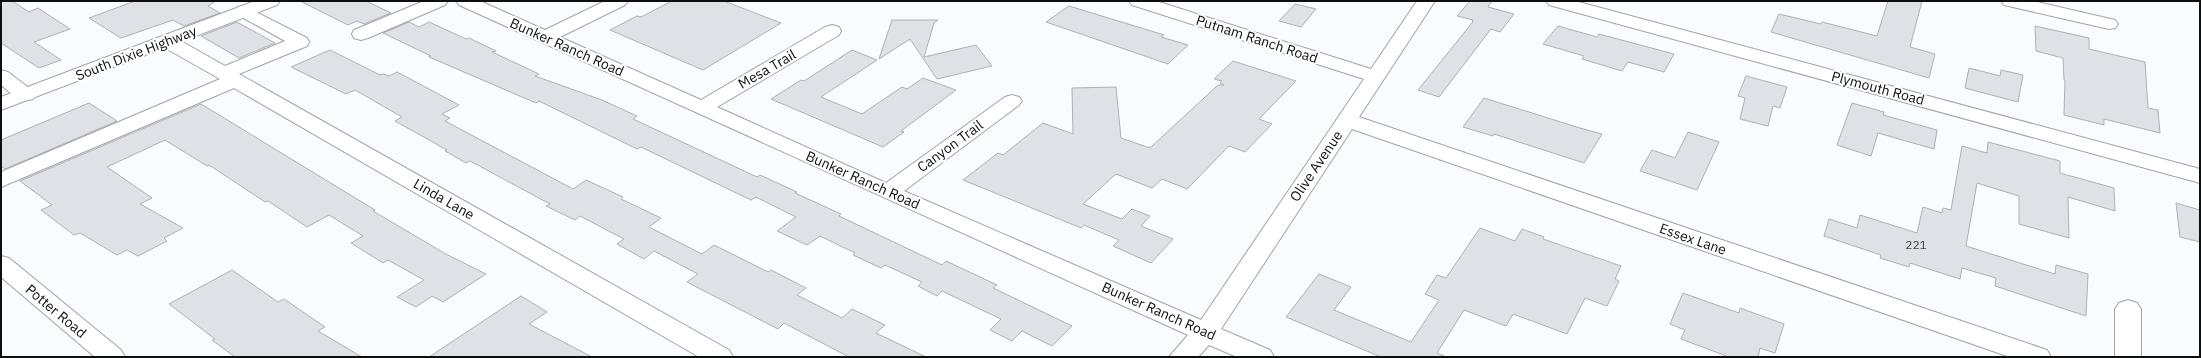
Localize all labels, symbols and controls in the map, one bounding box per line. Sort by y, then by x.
street label: Putnam Ranch Road [1194,11,1320,67]
street label: Bunker Ranch Road [507,14,627,80]
street label: South Dixie Highway [73,22,199,84]
street label: Mesa Trail [735,45,799,93]
street label: Plymouth Road [1830,67,1926,109]
street label: Canyon Trail [913,116,987,176]
street label: Olive Avenue [1286,127,1346,205]
street label: Bunker Ranch Road [803,147,923,213]
street label: Linda Lane [410,174,478,224]
street label: Essex Lane [1657,219,1729,259]
house number: 221 [1905,237,1927,252]
street label: Bunker Ranch Road [1099,278,1219,344]
street label: Potter Road [22,280,90,342]

